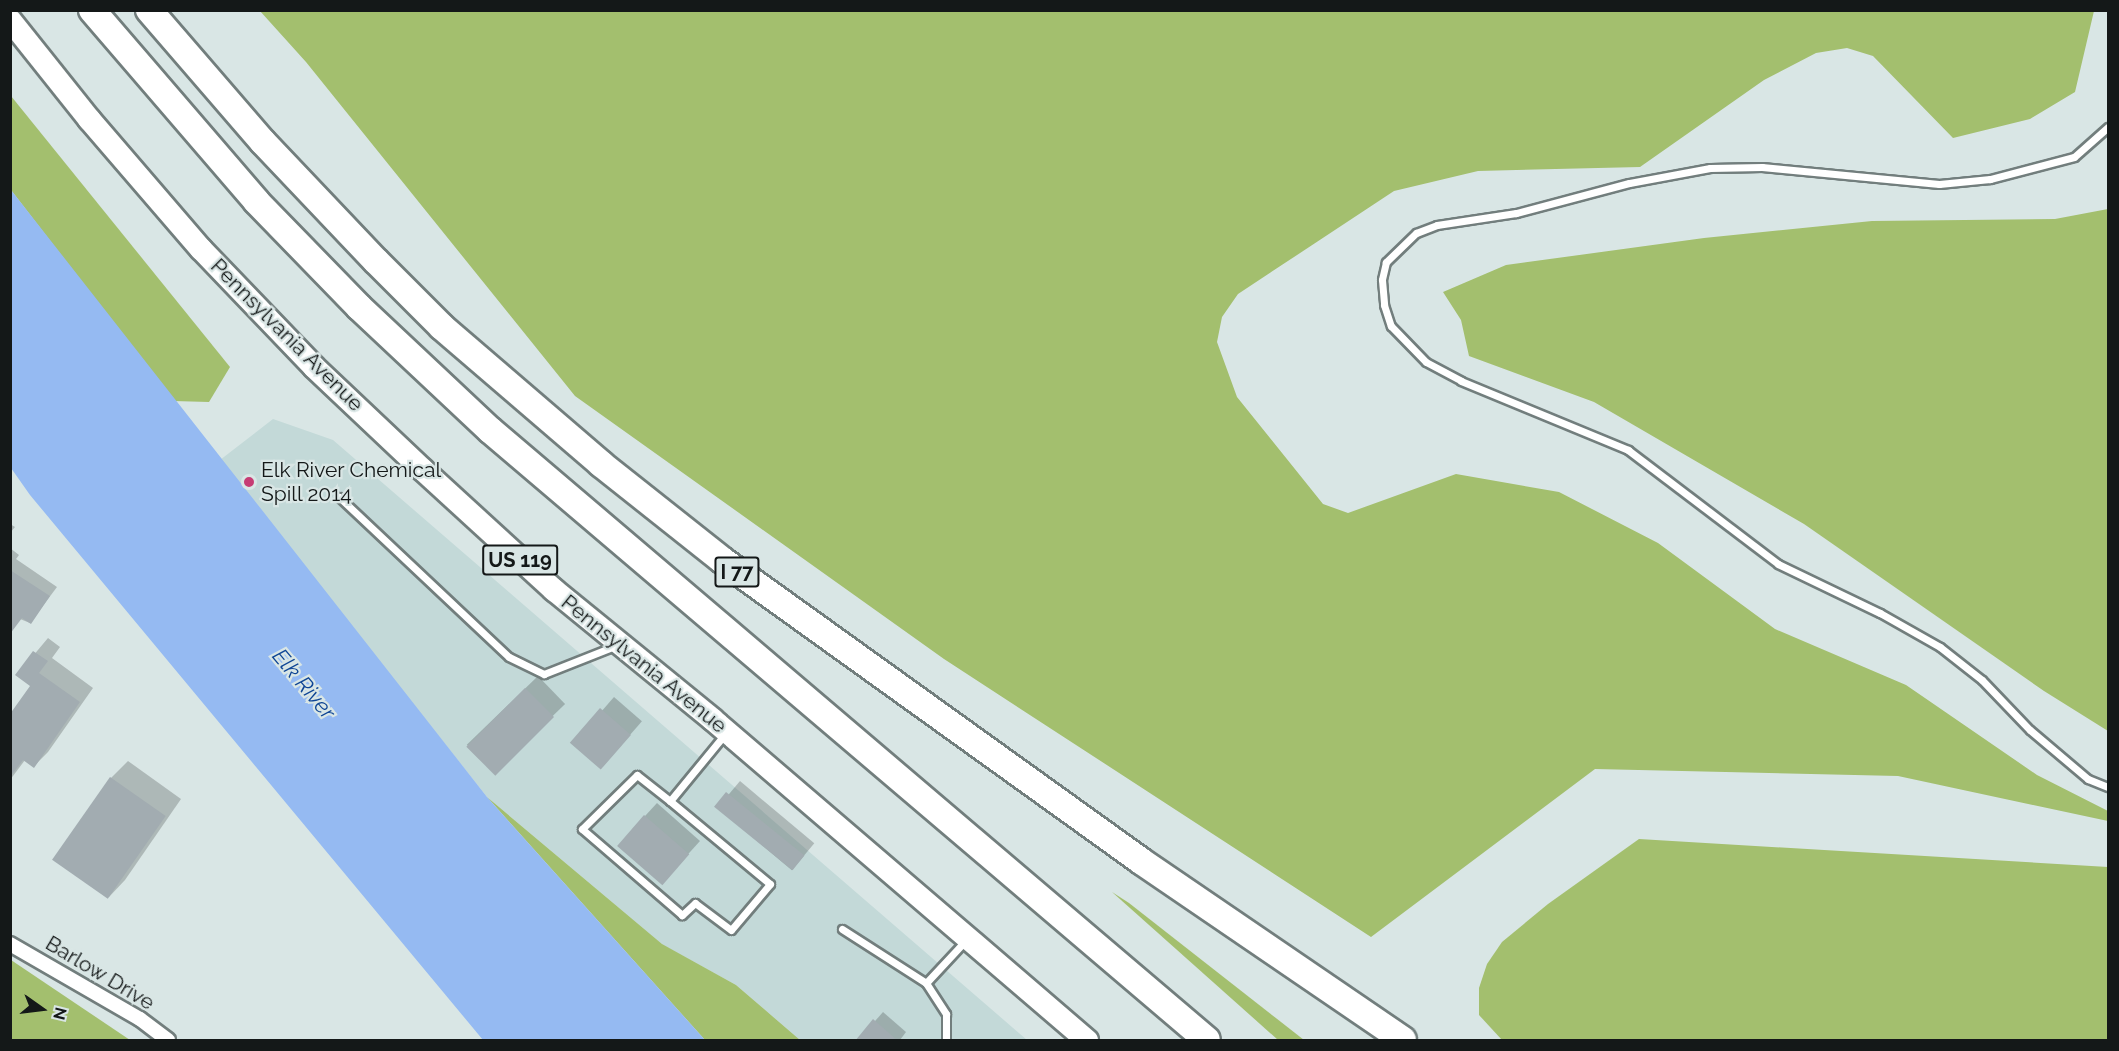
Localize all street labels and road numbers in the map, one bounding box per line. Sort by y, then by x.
street label: Pennsylvania Avenue [205,253,369,417]
road number: US 119 [481,543,559,577]
road number: I 77 [713,555,761,589]
street label: Pennsylvania Avenue [556,589,732,739]
street label: Barlow Drive [41,930,159,1016]

